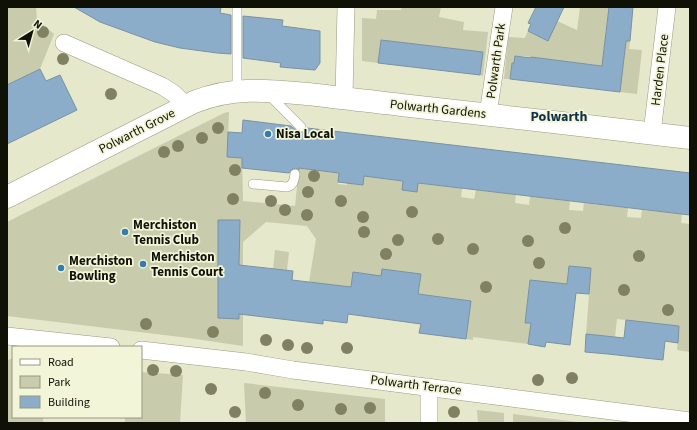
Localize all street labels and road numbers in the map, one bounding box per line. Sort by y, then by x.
street label: Polwarth Park [482,22,510,100]
street label: Harden Place [647,33,673,107]
street label: Polwarth Gardens [389,95,488,123]
street label: Polwarth Grove [96,104,178,158]
street label: Polwarth Terrace [369,370,463,400]

